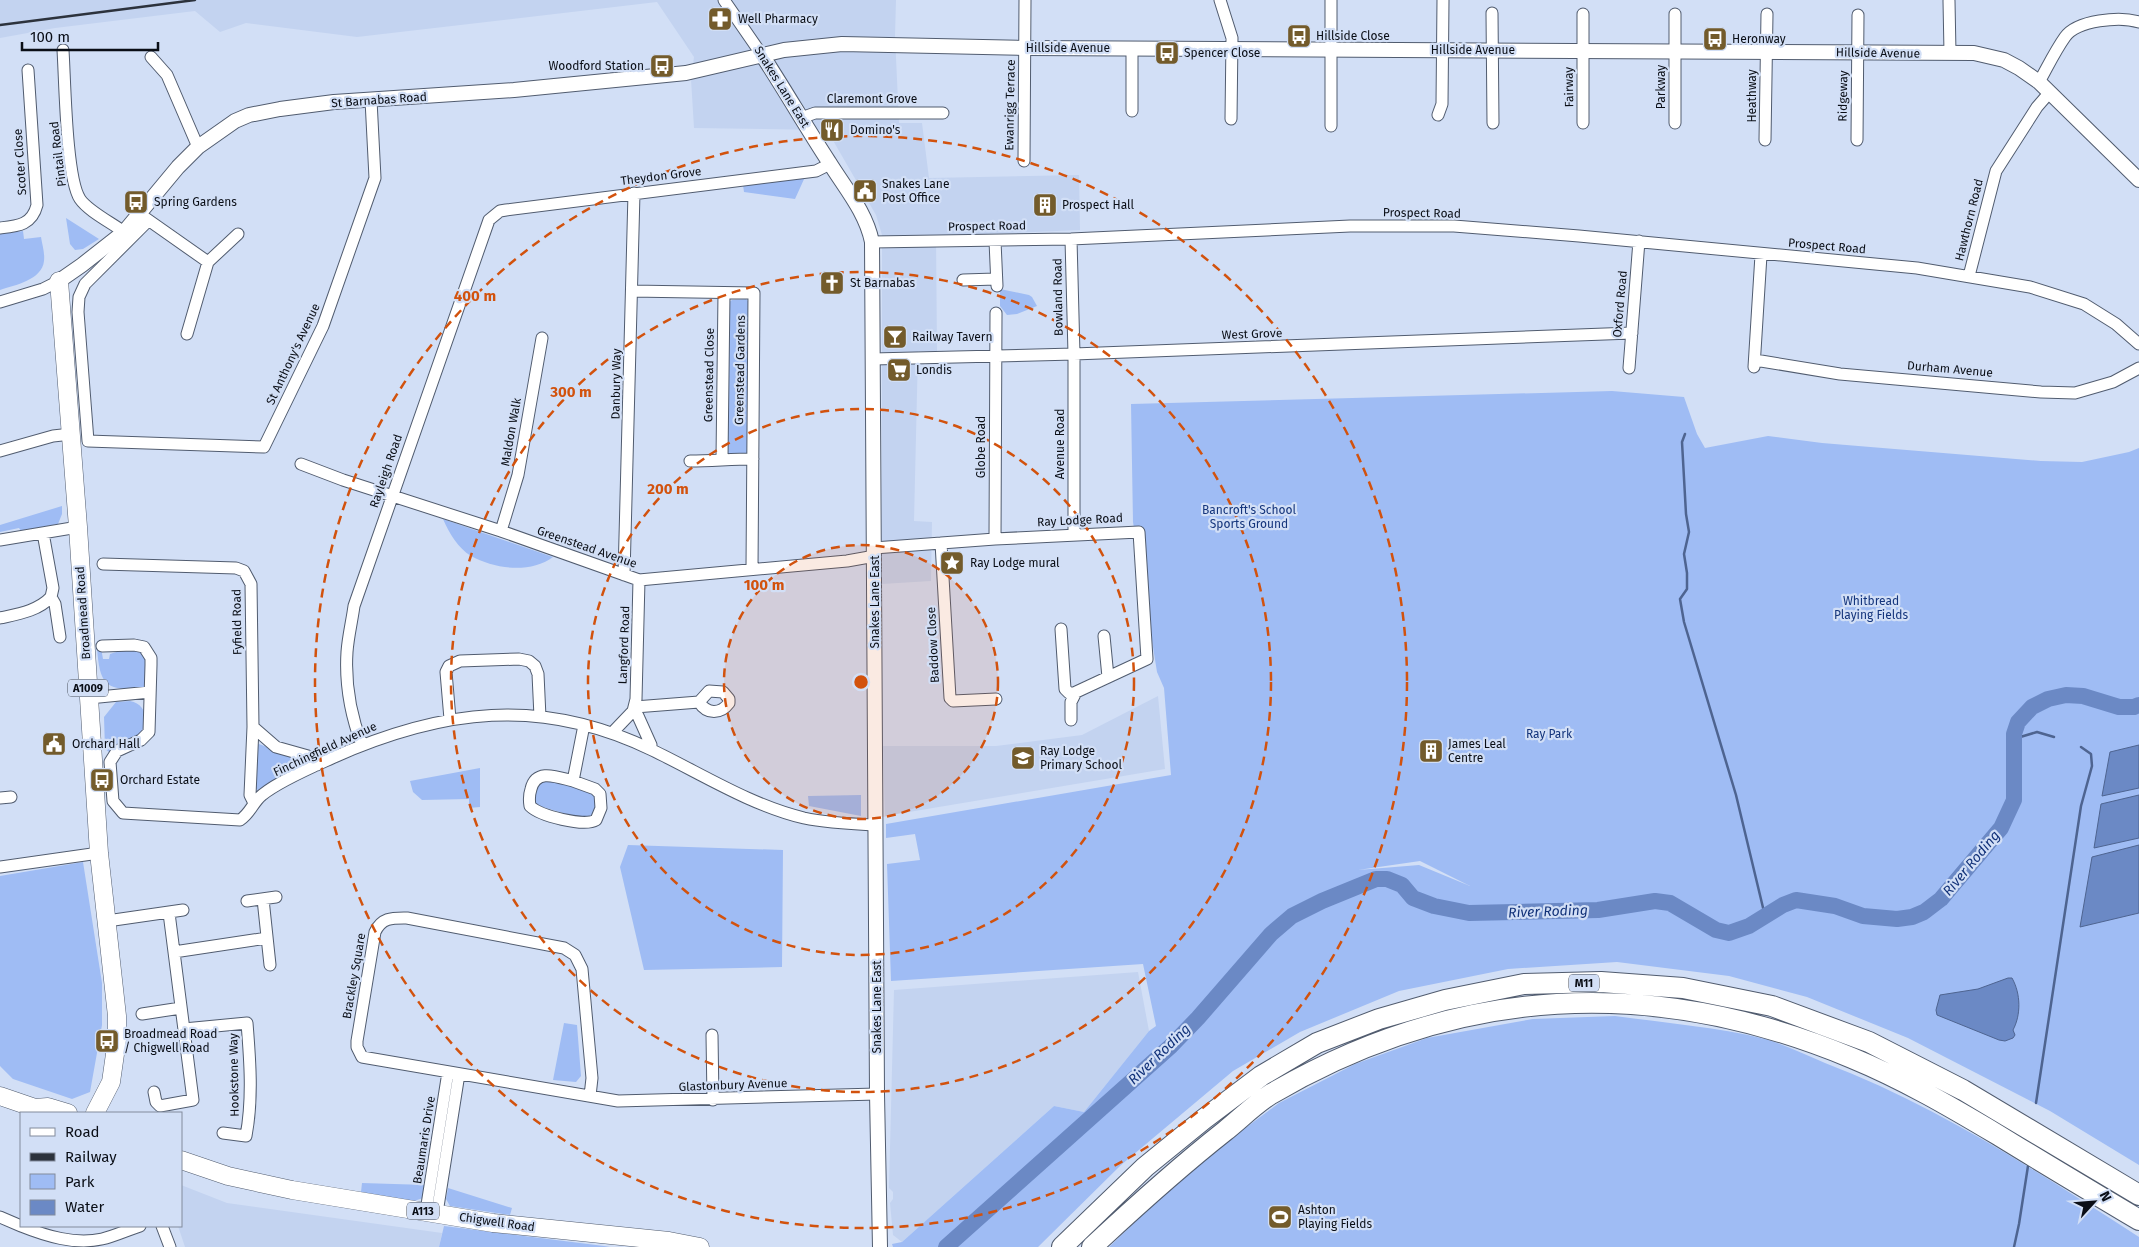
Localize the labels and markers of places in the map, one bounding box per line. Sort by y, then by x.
pharmacy icon: Well Pharmacy [707,6,733,32]
place label: Well Pharmacy [738,12,818,26]
bus stop icon: Hillside Close [1286,23,1312,49]
bus stop icon: Heronway [1702,26,1728,52]
place label: Hillside Close [1316,29,1390,43]
place label: Heronway [1732,32,1786,46]
bus stop icon: Spencer Close [1154,40,1180,66]
place label: Spencer Close [1184,46,1260,60]
bus stop icon: Woodford Station [649,53,675,79]
place label: Woodford Station [548,59,644,73]
restaurant icon: Domino's [819,117,845,143]
place label: Domino's [850,123,901,137]
place label: Snakes Lane Post Office [882,177,949,205]
public building icon: Snakes Lane Post Office [852,178,878,204]
bus stop icon: Spring Gardens [123,189,149,215]
building icon: Prospect Hall [1032,192,1058,218]
place label: Spring Gardens [154,195,237,209]
place label: Prospect Hall [1062,198,1135,212]
church icon: St Barnabas [819,270,845,296]
place label: St Barnabas [850,276,915,290]
bar icon: Railway Tavern [882,324,908,350]
place label: Railway Tavern [912,330,992,344]
supermarket icon: Londis [886,357,912,383]
place label: Londis [916,363,952,377]
place icon: Ray Lodge mural [939,550,965,576]
place label: Ray Lodge mural [970,556,1060,570]
centre of rings [852,673,870,691]
public building icon: Orchard Hall [41,731,67,757]
place label: Orchard Hall [72,737,141,751]
place label: James Leal Centre [1448,737,1506,765]
building icon: James Leal Centre [1418,738,1444,764]
place label: Ray Lodge Primary School [1040,744,1123,772]
school or university icon: Ray Lodge Primary School [1010,745,1036,771]
bus stop icon: Orchard Estate [89,767,115,793]
place label: Orchard Estate [120,773,200,787]
place label: Broadmead Road / Chigwell Road [124,1027,217,1055]
bus stop icon: Broadmead Road / Chigwell Road [94,1028,120,1054]
place label: Ashton Playing Fields [1298,1203,1372,1231]
sports icon: Ashton Playing Fields [1267,1204,1293,1230]

